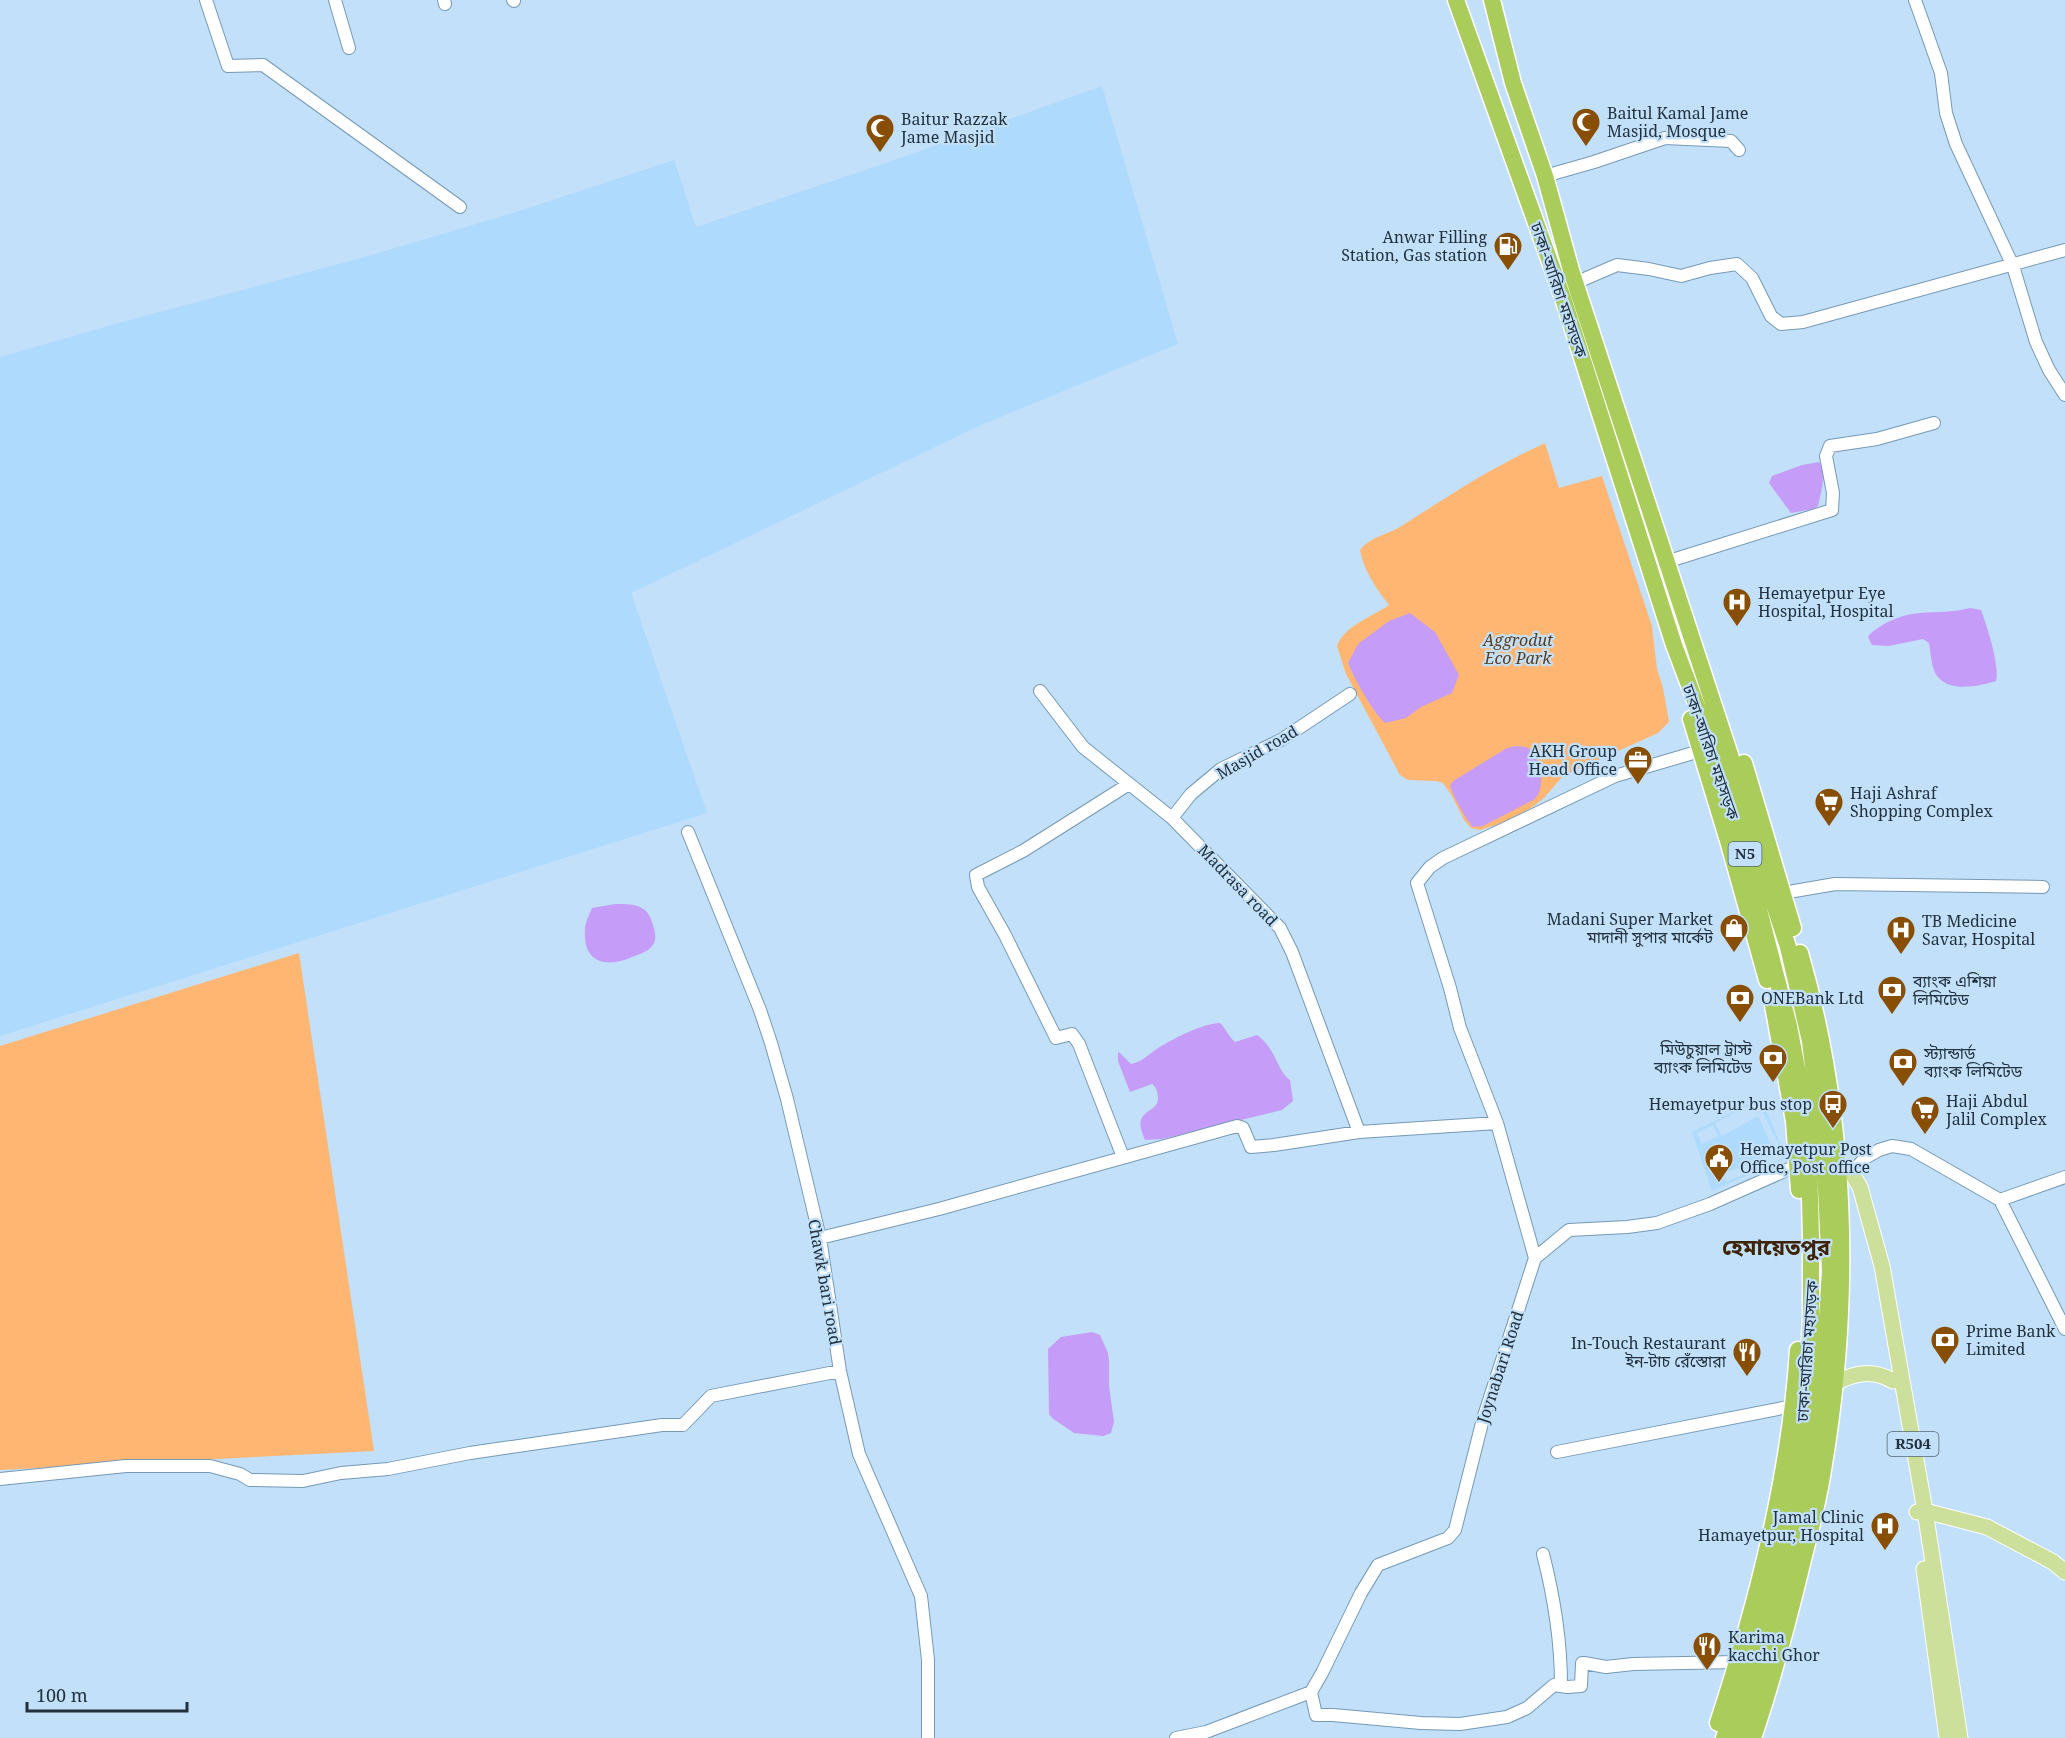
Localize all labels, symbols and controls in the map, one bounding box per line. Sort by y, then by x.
place label: Baitul Kamal Jame Masjid, Mosque [1607,102,1748,142]
mosque icon: Baitul Kamal Jame Masjid, Mosque [1570,106,1602,148]
place label: Baitur Razzak Jame Masjid [900,108,1008,148]
mosque icon: Baitur Razzak Jame Masjid [864,112,896,154]
street label: ঢাকা-আরিচা মহাসড়ক [1525,219,1593,361]
place label: Anwar Filling Station, Gas station [1341,226,1487,266]
fuel station icon: Anwar Filling Station, Gas station [1492,230,1524,272]
place label: Hemayetpur Eye Hospital, Hospital [1758,582,1894,622]
hospital icon: Hemayetpur Eye Hospital, Hospital [1721,586,1753,628]
park label: Aggrodut Eco Park [1482,629,1553,669]
street label: ঢাকা-আরিচা মহাসড়ক [1677,681,1745,823]
street label: Masjid road [1212,720,1302,784]
place label: AKH Group Head Office [1528,740,1617,780]
office icon: AKH Group Head Office [1622,744,1654,786]
place label: Haji Ashraf Shopping Complex [1850,782,1993,822]
supermarket icon: Haji Ashraf Shopping Complex [1813,786,1845,828]
street label: Madrasa road [1193,839,1283,931]
road number: N5 [1728,842,1762,866]
place label: Madani Super Market মাদানী সুপার মার্কেট [1547,908,1713,948]
place label: TB Medicine Savar, Hospital [1922,910,2035,950]
shop icon: Madani Super Market মাদানী সুপার মার্কেট [1718,912,1750,954]
hospital icon: TB Medicine Savar, Hospital [1885,914,1917,956]
place label: ব্যাংক এশিয়া লিমিটেড [1912,970,1997,1010]
bank icon: ব্যাংক এশিয়া লিমিটেড [1876,974,1908,1016]
bank icon: ONEBank Ltd [1724,982,1756,1024]
place label: ONEBank Ltd [1761,987,1864,1009]
place label: মিউচুয়াল ট্রাস্ট ব্যাংক লিমিটেড [1653,1038,1753,1078]
bank icon: মিউচুয়াল ট্রাস্ট ব্যাংক লিমিটেড [1757,1042,1789,1084]
place label: স্ট্যান্ডার্ড ব্যাংক লিমিটেড [1923,1042,2023,1082]
bank icon: স্ট্যান্ডার্ড ব্যাংক লিমিটেড [1887,1046,1919,1088]
bus stop icon: Hemayetpur bus stop [1817,1088,1849,1130]
place label: Haji Abdul Jalil Complex [1945,1090,2047,1130]
place label: Hemayetpur bus stop [1649,1093,1812,1115]
supermarket icon: Haji Abdul Jalil Complex [1909,1094,1941,1136]
place label: Hemayetpur Post Office, Post office [1740,1138,1872,1178]
public building icon: Hemayetpur Post Office, Post office [1703,1142,1735,1184]
street label: Chawk bari road [803,1217,847,1347]
district label: হেমায়েতপুর [1722,1231,1831,1261]
street label: ঢাকা-আরিচা মহাসড়ক [1791,1279,1823,1423]
street label: Joynabari Road [1471,1308,1529,1427]
place label: Prime Bank Limited [1966,1320,2056,1360]
bank icon: Prime Bank Limited [1929,1324,1961,1366]
place label: In-Touch Restaurant ইন-টাচ রেঁস্তোরা [1571,1332,1727,1372]
restaurant icon: In-Touch Restaurant ইন-টাচ রেঁস্তোরা [1731,1336,1763,1378]
road number: R504 [1888,1432,1938,1456]
place label: Jamal Clinic Hamayetpur, Hospital [1698,1506,1864,1546]
hospital icon: Jamal Clinic Hamayetpur, Hospital [1869,1510,1901,1552]
place label: Karima kacchi Ghor [1728,1626,1820,1666]
restaurant icon: Karima kacchi Ghor [1691,1630,1723,1672]
scale bar [27,1675,188,1713]
text: 100 m [36,1683,88,1707]

